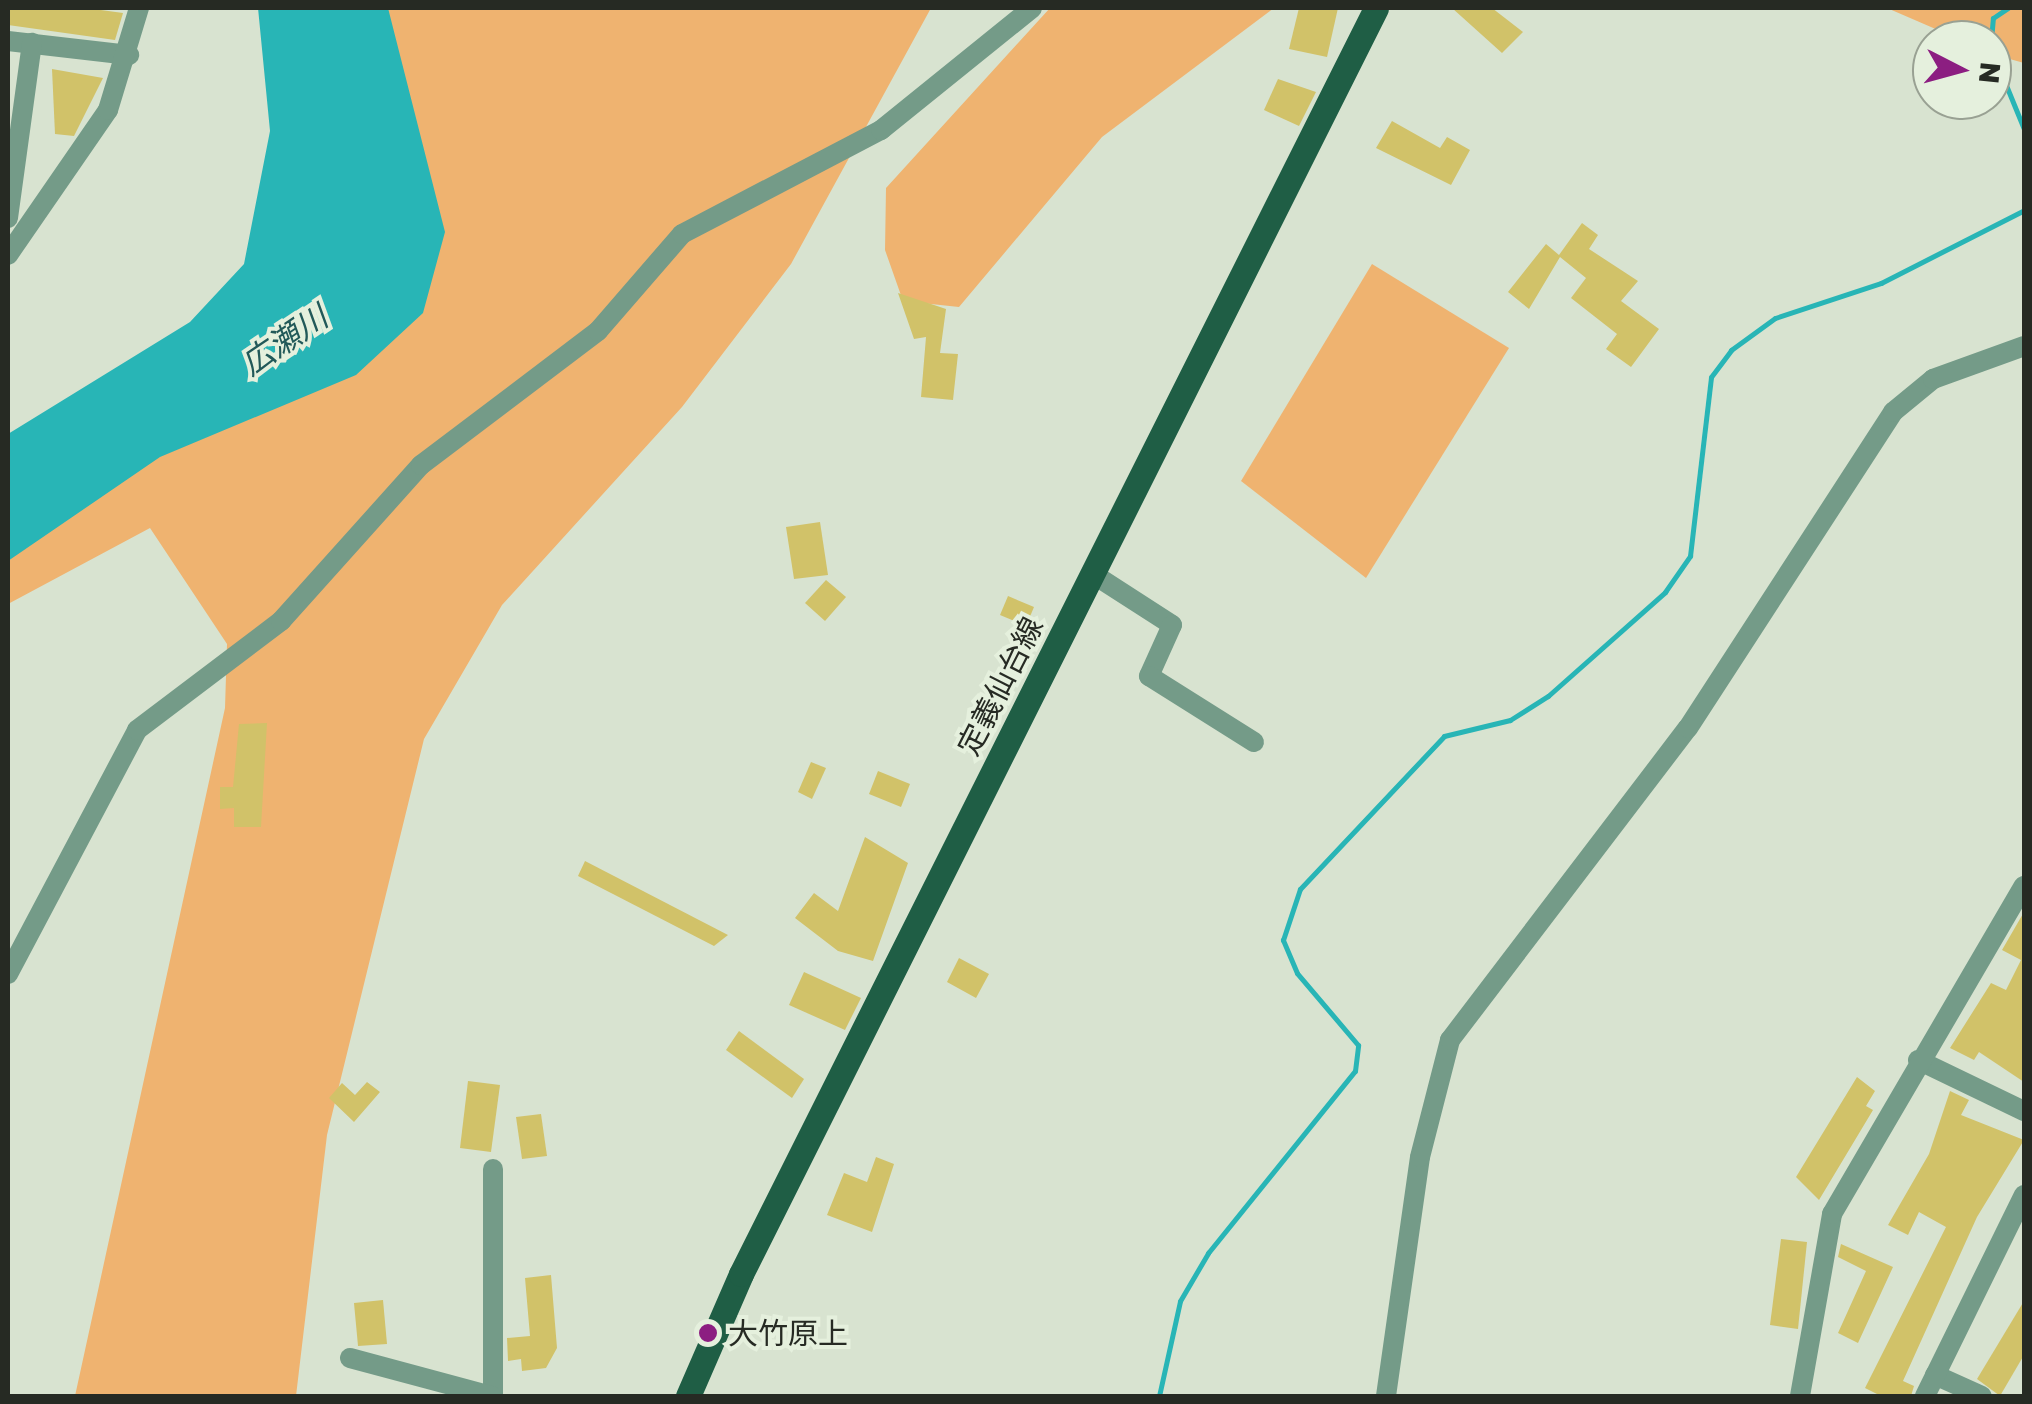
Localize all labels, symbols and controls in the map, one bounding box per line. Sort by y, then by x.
north arrow [1912,20,2012,120]
text: N [1973,61,2008,85]
water label: 広瀬川 [233,297,335,383]
street label: 定義仙台線 [950,611,1050,761]
place label: 大竹原上 [728,1315,848,1351]
marker: 大竹原上 [697,1322,719,1344]

